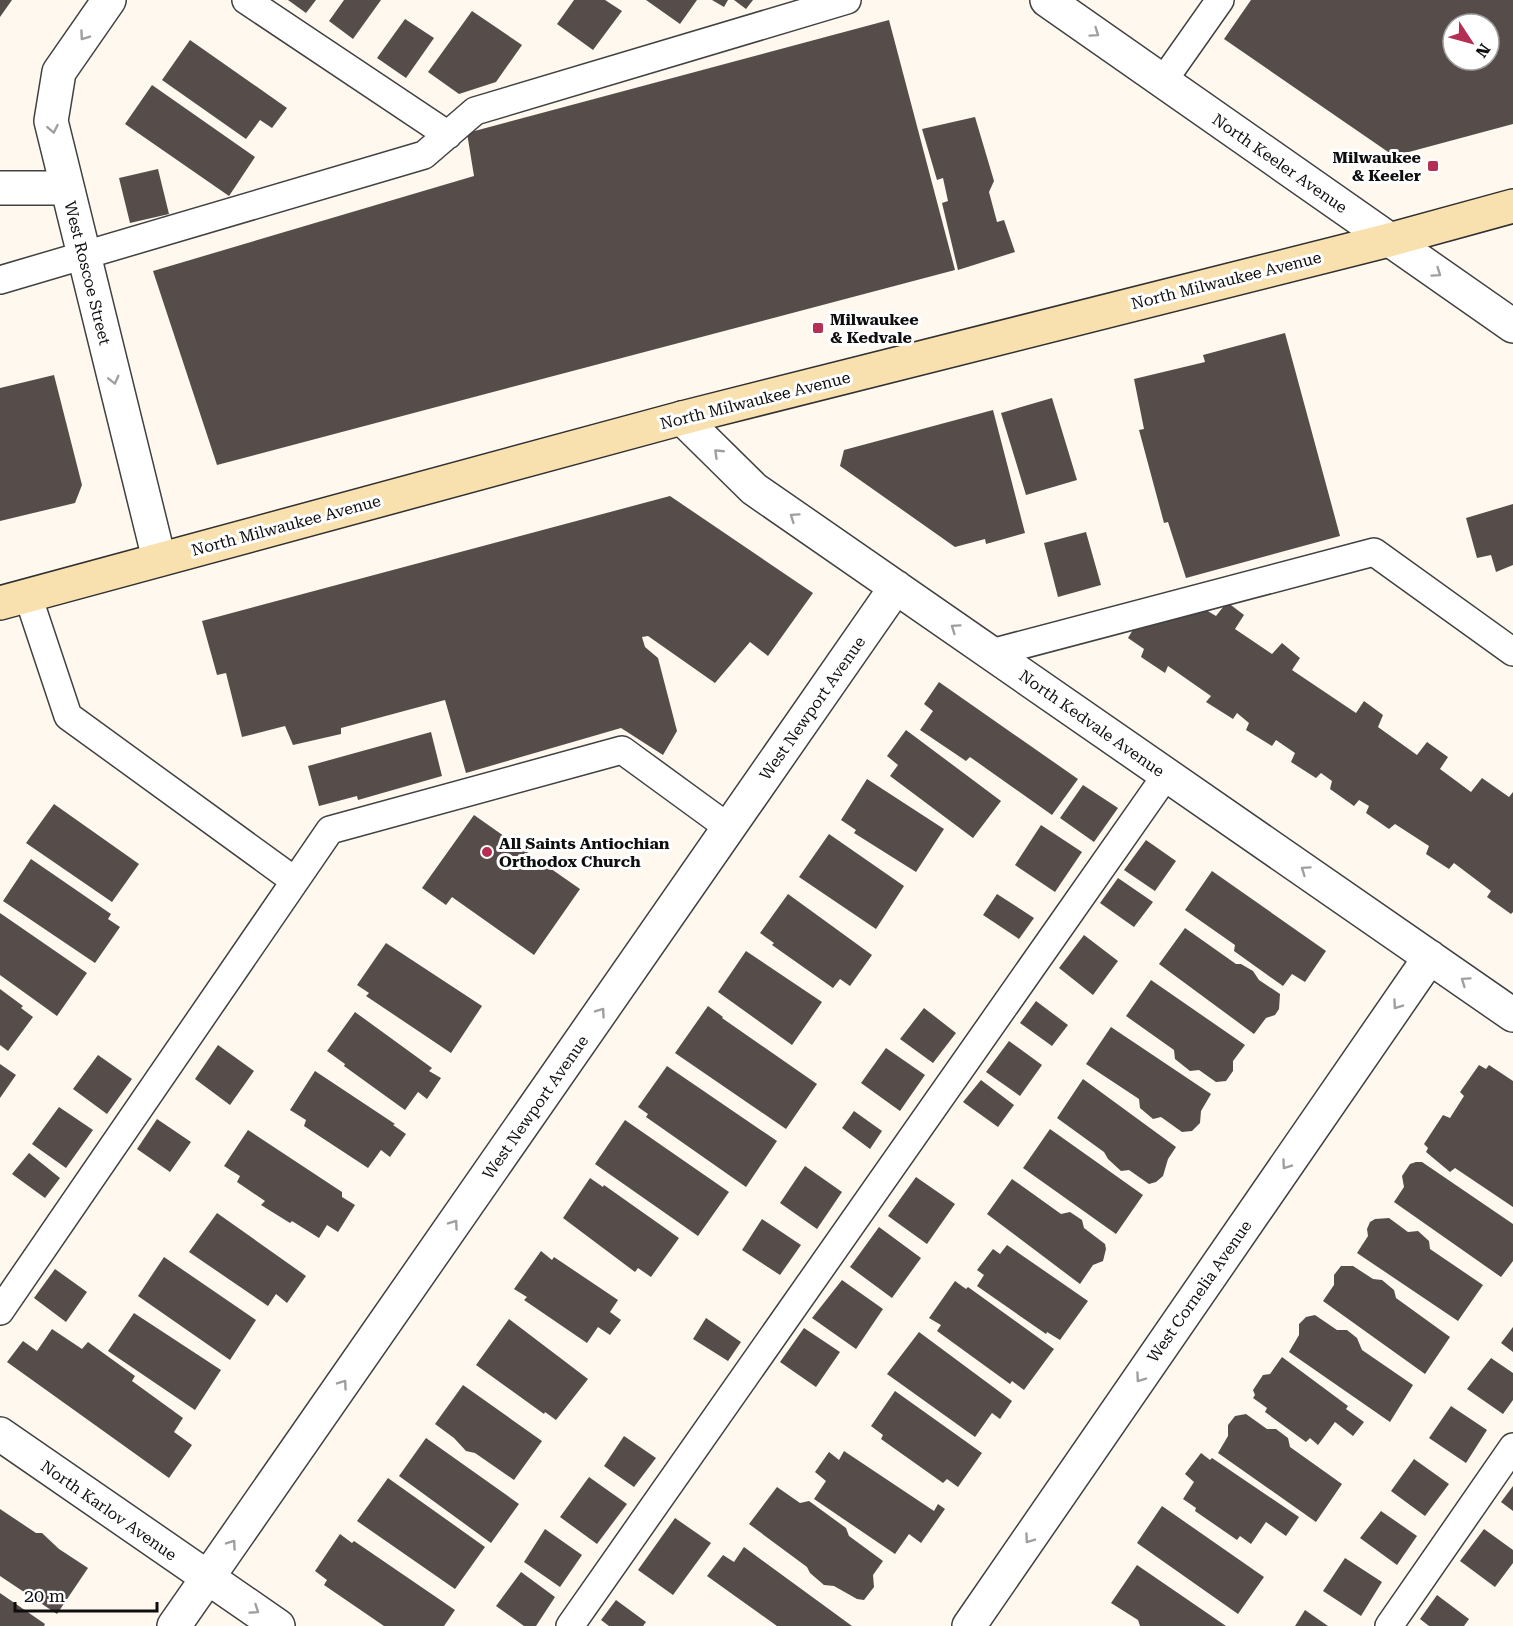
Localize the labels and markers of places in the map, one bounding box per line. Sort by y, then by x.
place label: Milwaukee & Keeler [1332,148,1421,185]
marker: Milwaukee & Keeler [1426,159,1440,173]
place label: Milwaukee & Kedvale [830,310,919,347]
marker: Milwaukee & Kedvale [811,321,825,335]
place label: All Saints Antiochian Orthodox Church [499,834,670,871]
marker: All Saints Antiochian Orthodox Church [480,845,494,859]

